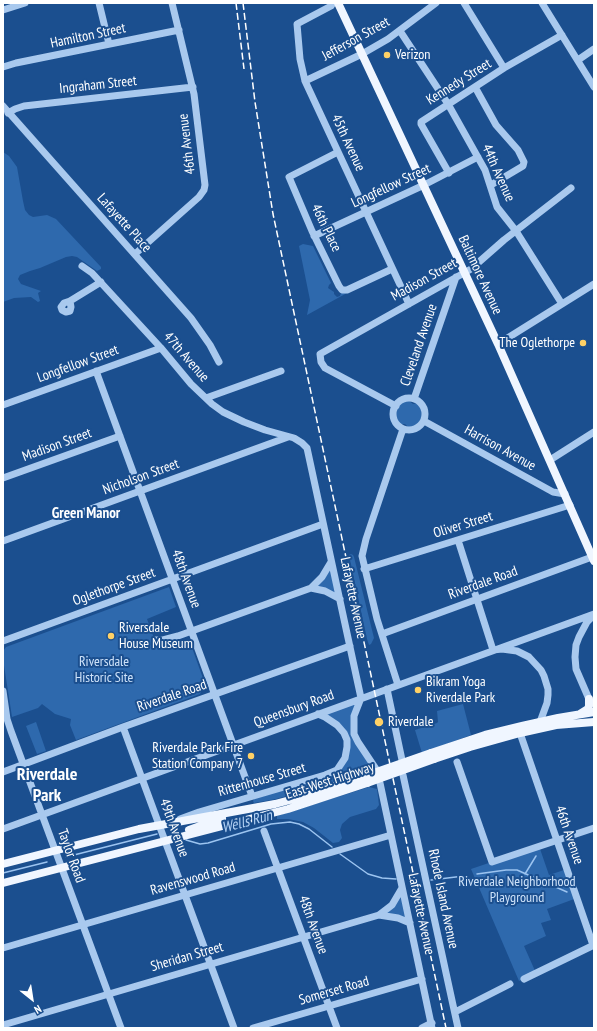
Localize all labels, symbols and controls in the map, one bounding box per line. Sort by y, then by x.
street label: Jefferson Street [319,14,393,64]
street label: Hamilton Street [49,20,127,52]
place label: Verizon [395,47,431,63]
marker: Verizon [382,50,392,60]
street label: Kennedy Street [423,55,495,109]
street label: Ingraham Street [58,73,138,97]
street label: 45th Avenue [328,112,368,174]
street label: 46th Avenue [175,113,199,175]
street label: 44th Avenue [478,142,518,204]
street label: Longfellow Street [349,160,433,212]
street label: Lafayette Place [93,190,155,256]
street label: 46th Place [307,201,345,255]
street label: Baltimore Avenue [454,233,506,317]
street label: Madison Street [388,255,460,305]
street label: Cleveland Avenue [397,302,441,388]
street label: 47th Avenue [160,329,212,385]
place label: The Oglethorpe [499,335,575,351]
marker: The Oglethorpe [578,338,588,348]
street label: Longfellow Street [35,342,121,386]
street label: Harrison Avenue [461,421,539,475]
street label: Madison Street [20,425,94,465]
street label: Nicholson Street [101,455,181,499]
district label: Green Manor [52,505,120,523]
street label: Oliver Street [431,508,495,542]
street label: 48th Avenue [168,547,204,611]
street label: Lafayette Avenue [336,556,370,640]
street label: Riverdale Road [446,563,520,603]
street label: Oglethorpe Street [70,564,158,610]
place label: Riversdale House Museum [119,620,193,652]
marker: Riversdale House Museum [106,631,116,641]
park label: Riversdale Historic Site [75,654,133,686]
place label: Bikram Yoga Riverdale Park [426,674,495,706]
street label: Riverdale Road [135,676,209,716]
marker: Bikram Yoga Riverdale Park [413,685,423,695]
street label: Queensbury Road [252,687,336,731]
place label: Riverdale [388,714,434,730]
marker: Riverdale [373,716,385,728]
place label: Riverdale Park Fire Station Company 7 [152,740,243,772]
marker: Riverdale Park Fire Station Company 7 [246,751,256,761]
street label: East-West Highway [284,759,376,803]
street label: Rittenhouse Street [216,760,308,800]
district label: Riverdale Park [17,764,77,806]
street label: 49th Avenue [156,796,192,860]
street label: 46th Avenue [551,803,587,867]
water label: Wells Run [220,807,274,837]
street label: Taylor Road [54,827,88,885]
street label: Rhode Island Avenue [424,848,462,950]
street label: Ravenswood Road [149,859,237,899]
street label: Lafayette Avenue [404,872,438,956]
park label: Riverdale Neighborhood Playground [458,874,576,906]
street label: 48th Avenue [295,893,331,957]
street label: Sheridan Street [149,939,225,975]
street label: Somerset Road [297,973,371,1009]
north arrow [12,979,52,1019]
text: N [32,1002,44,1017]

